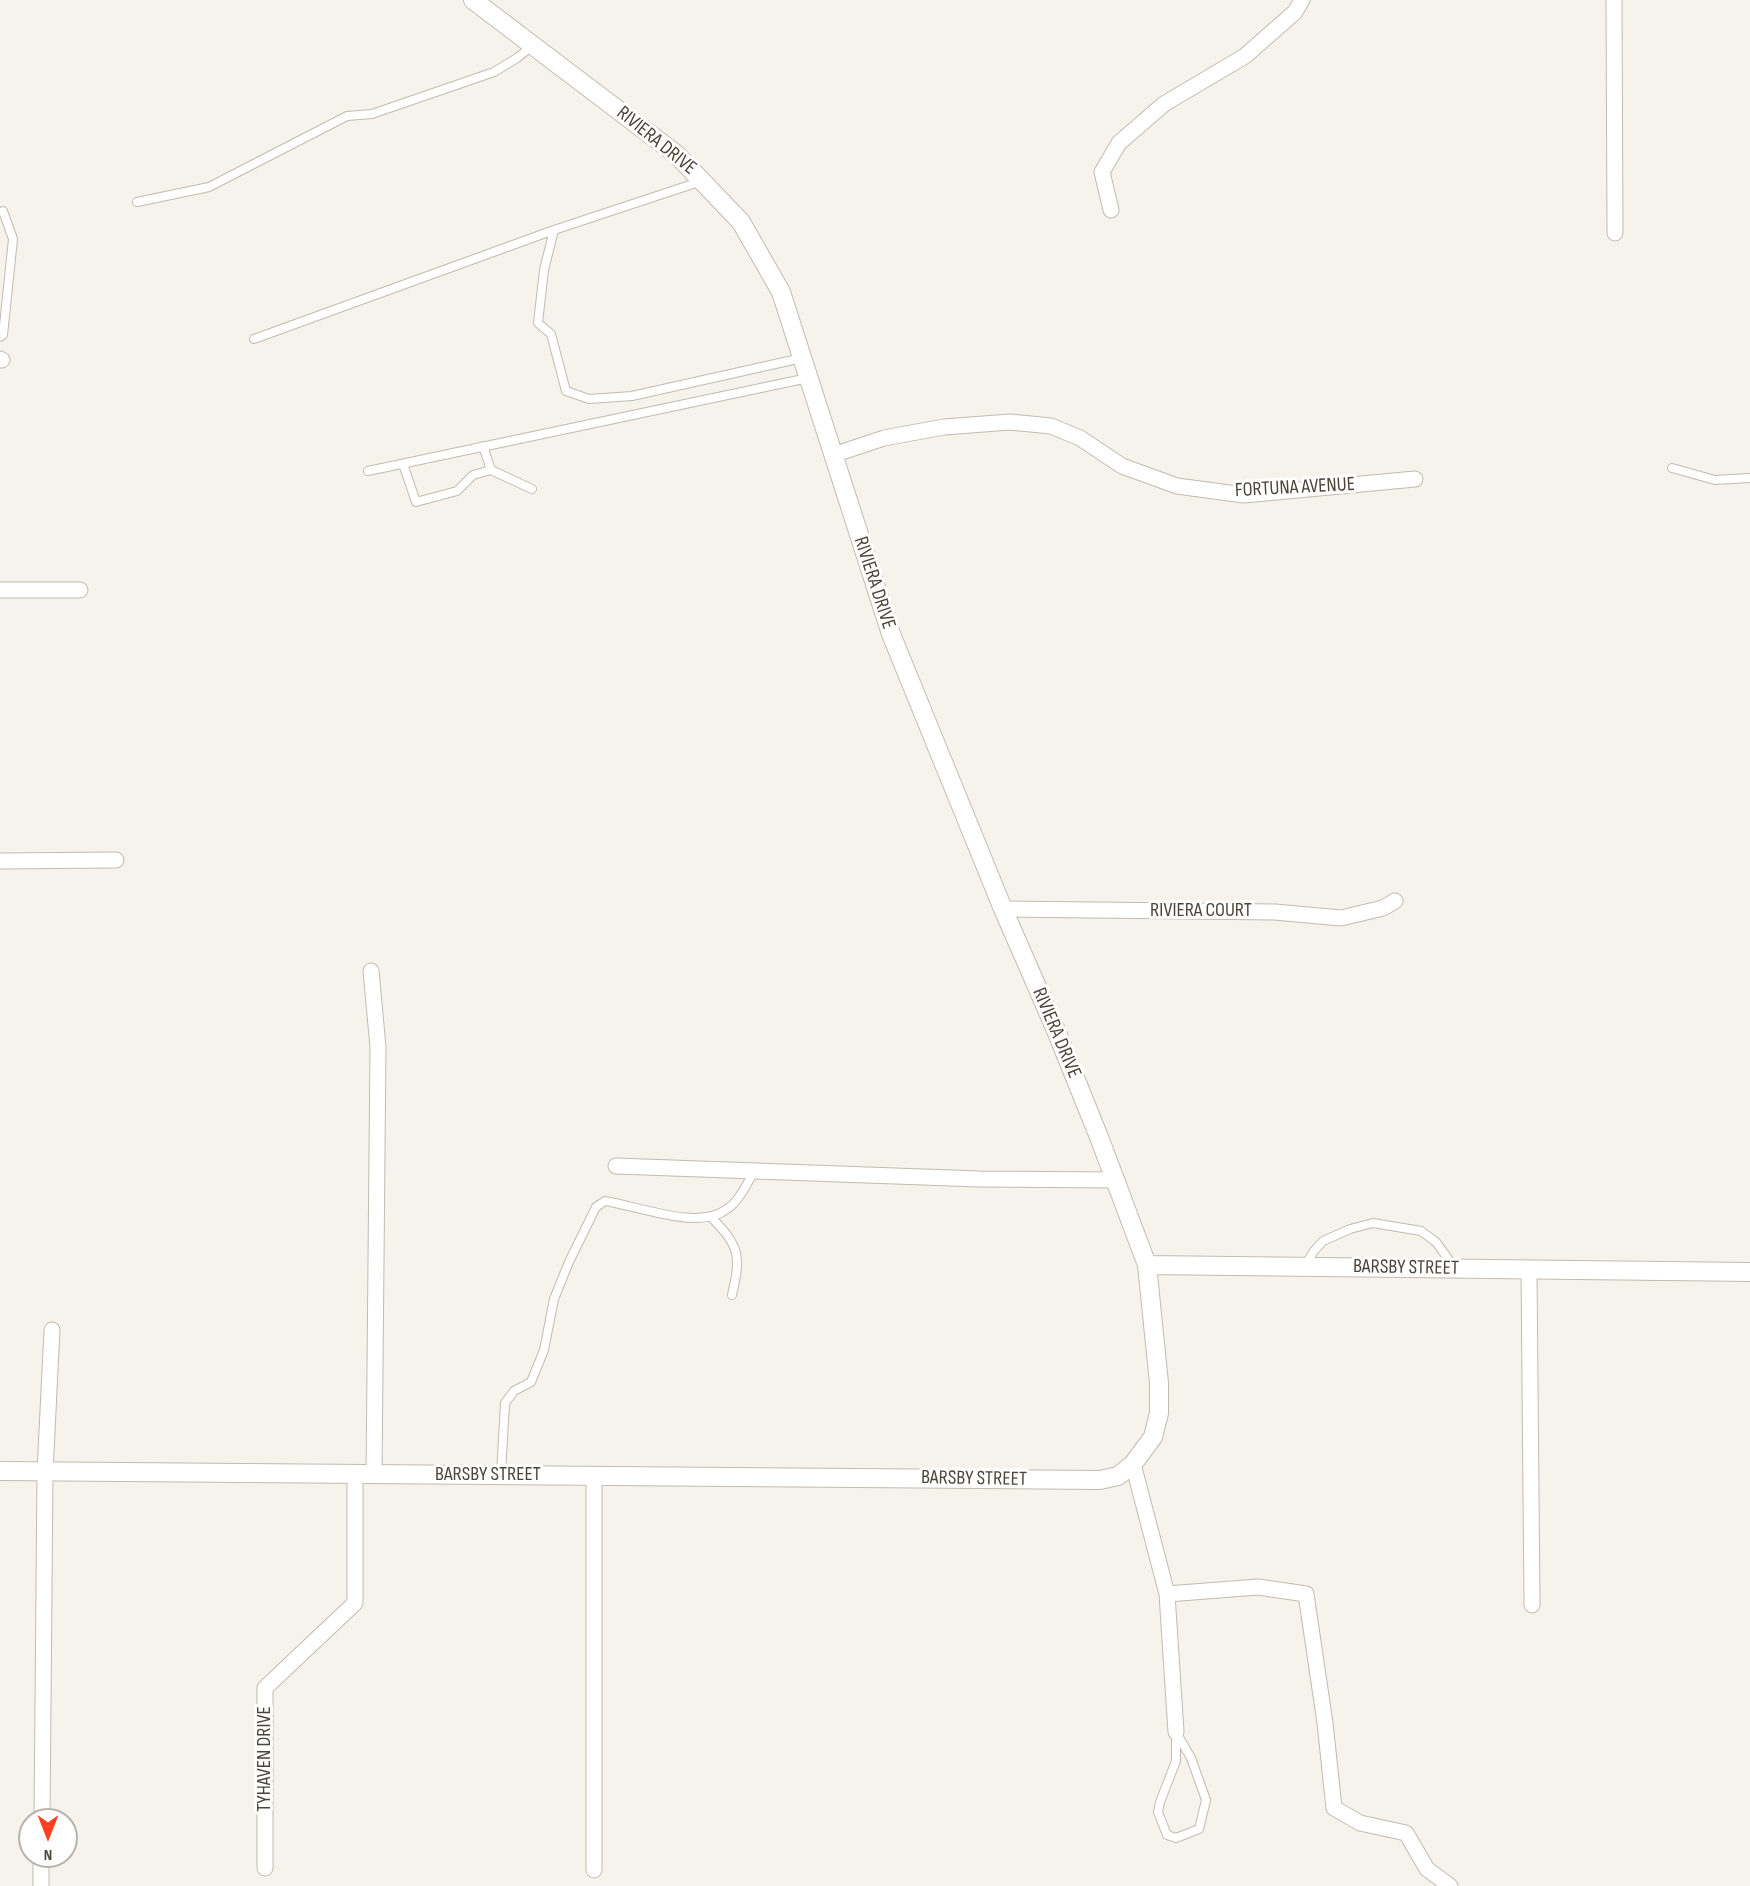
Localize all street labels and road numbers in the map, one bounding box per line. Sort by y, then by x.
street label: RIVIERA DRIVE [611,102,701,180]
street label: FORTUNA AVENUE [1234,473,1356,503]
street label: RIVIERA DRIVE [848,534,900,632]
street label: RIVIERA COURT [1150,899,1252,923]
street label: RIVIERA DRIVE [1026,984,1086,1082]
street label: BARSBY STREET [1353,1255,1459,1281]
street label: BARSBY STREET [435,1463,541,1487]
street label: BARSBY STREET [921,1466,1027,1492]
street label: TYHAVEN DRIVE [253,1706,277,1812]

